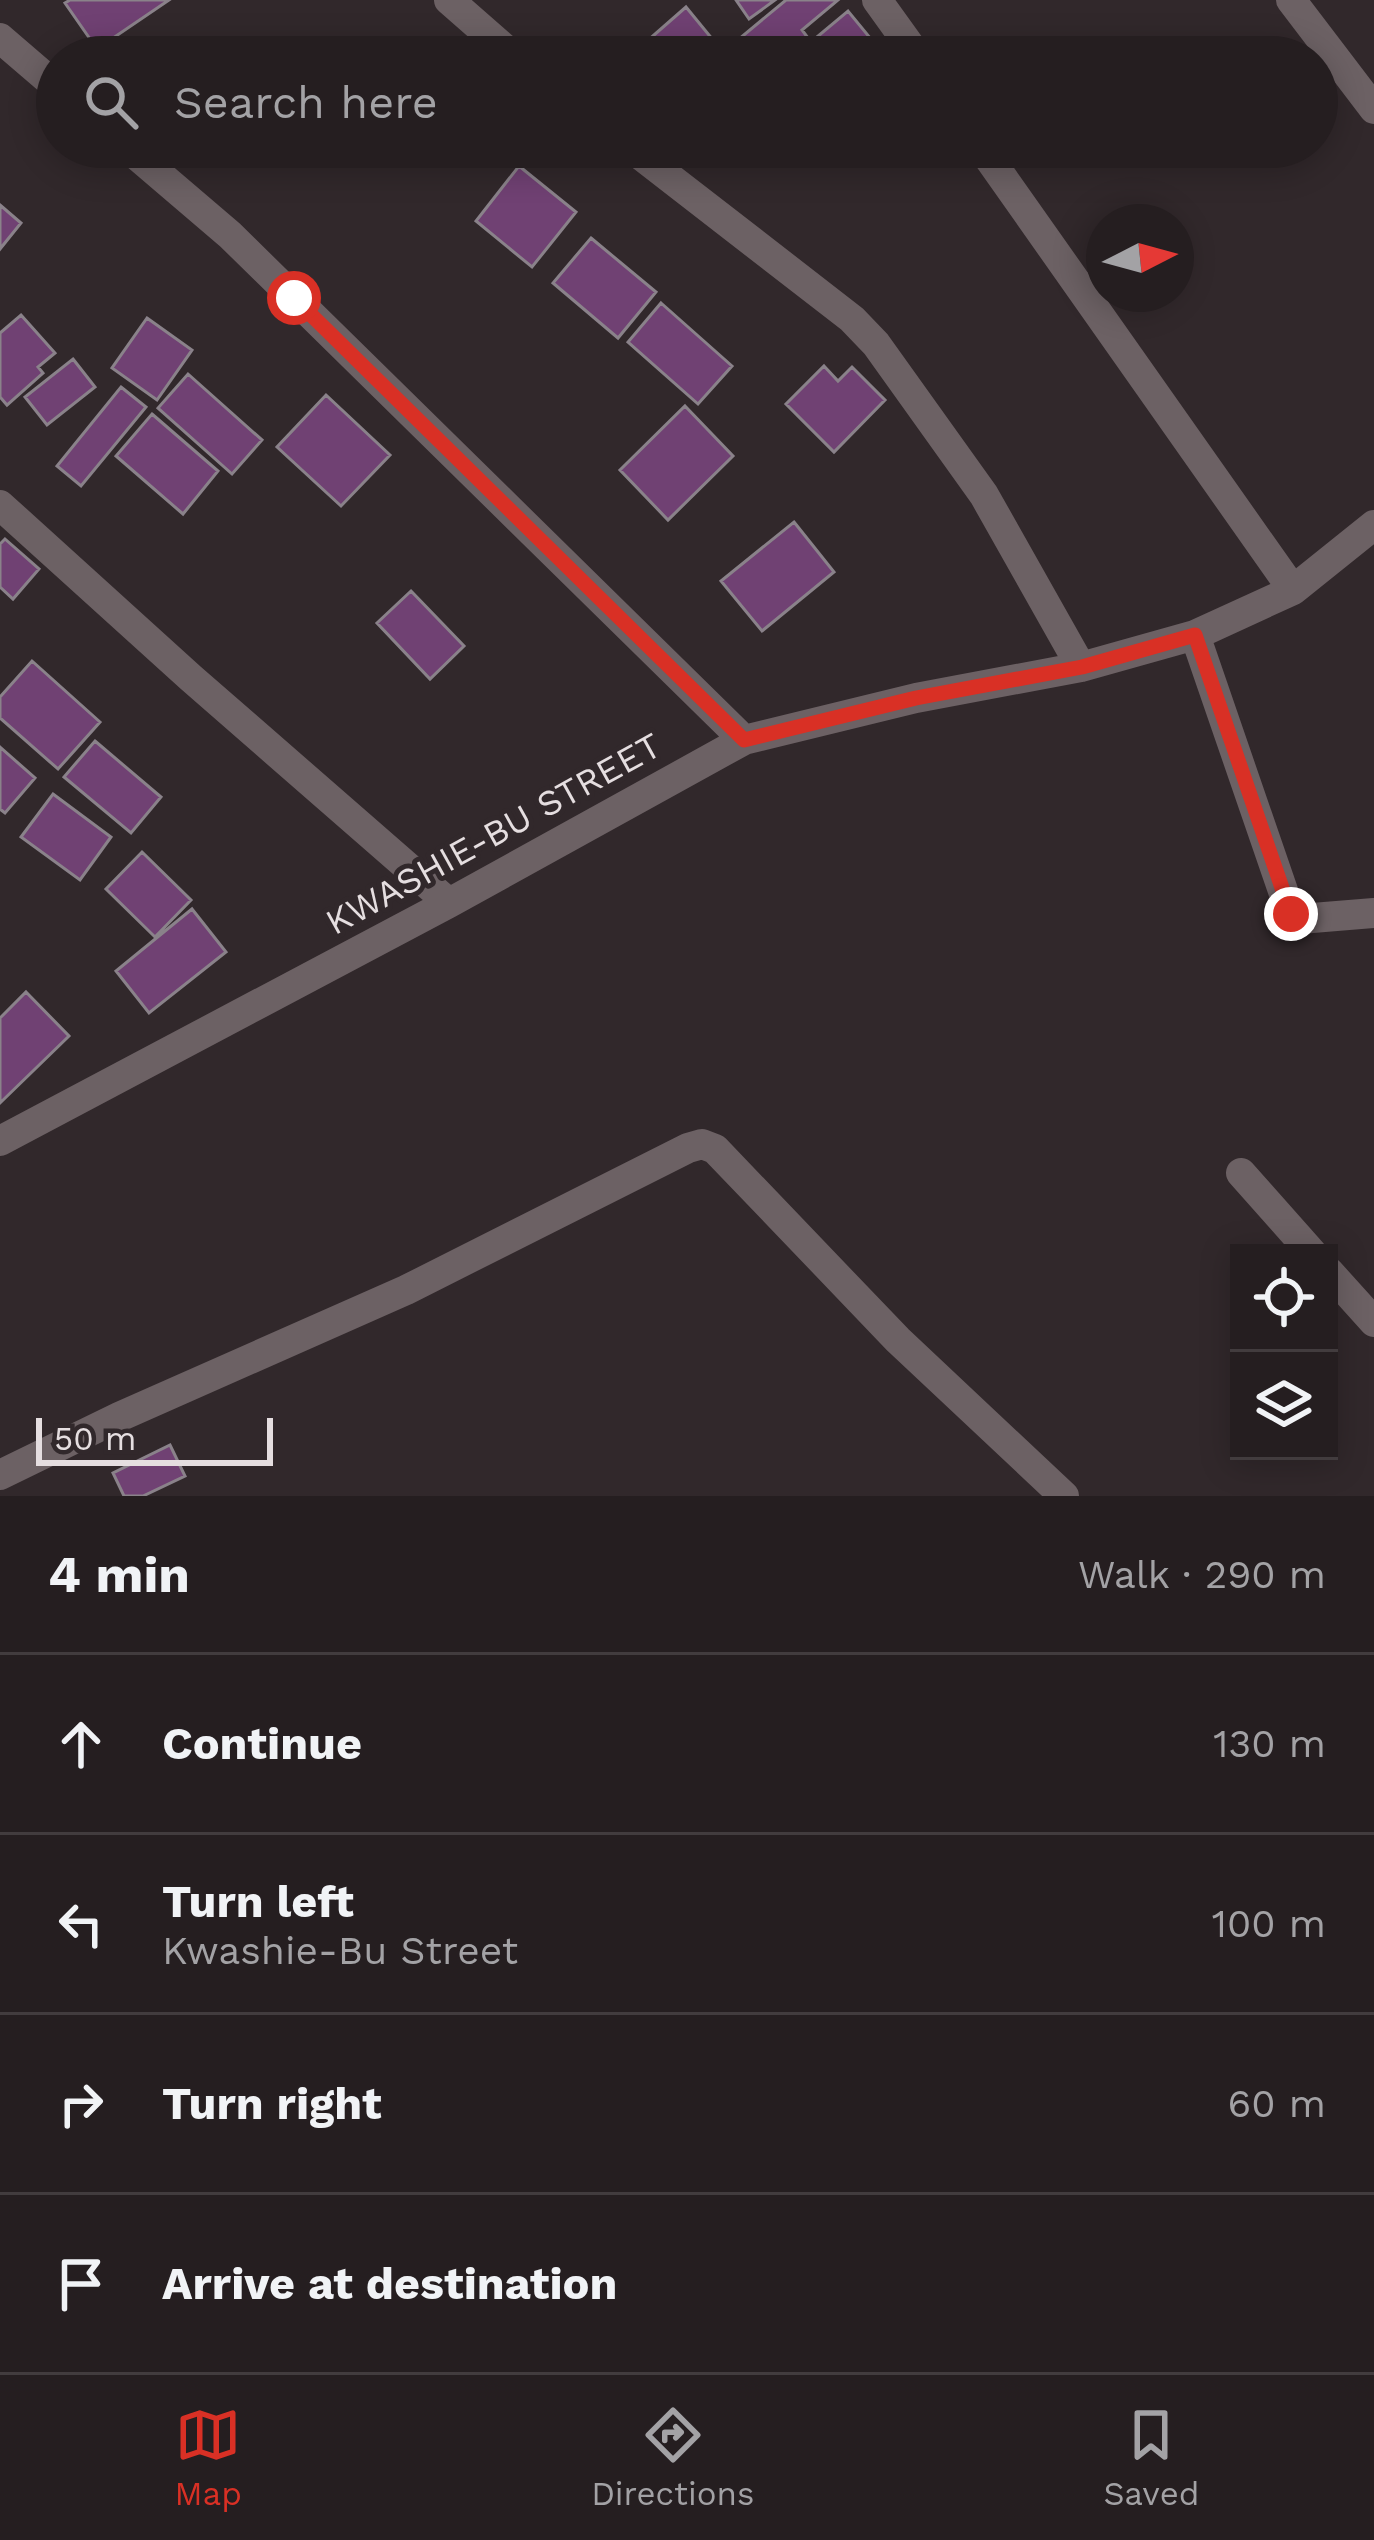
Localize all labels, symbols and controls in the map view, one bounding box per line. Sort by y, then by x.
search box [36,36,1338,168]
icon: search [78,69,144,135]
text: Search here [174,76,438,129]
north arrow [1086,204,1194,312]
route start [267,271,321,325]
street label: KWASHIE-BU STREET [319,724,668,944]
route end [1264,887,1318,941]
map controls [1230,1244,1338,1460]
button: locate [1230,1244,1338,1352]
button: layers [1230,1352,1338,1460]
scale bar [36,1412,273,1465]
text: 50 m [54,1419,136,1458]
text: 4 min [48,1545,190,1604]
text: Walk · 290 m [1078,1552,1326,1597]
icon: ahead [48,1711,114,1777]
text: Continue [162,1717,362,1770]
text: 130 m [1213,1721,1326,1766]
text: Turn left [162,1875,354,1928]
icon: left [48,1891,114,1957]
text: 100 m [1212,1901,1326,1946]
text: Kwashie-Bu Street [162,1928,518,1973]
icon: right [48,2071,114,2137]
text: Turn right [162,2077,382,2130]
text: 60 m [1228,2081,1326,2126]
icon: arrive [48,2251,114,2317]
text: Arrive at destination [162,2257,617,2310]
tab: Map [175,2402,242,2513]
tab: Directions [591,2402,754,2513]
tab: Saved [1104,2402,1199,2513]

